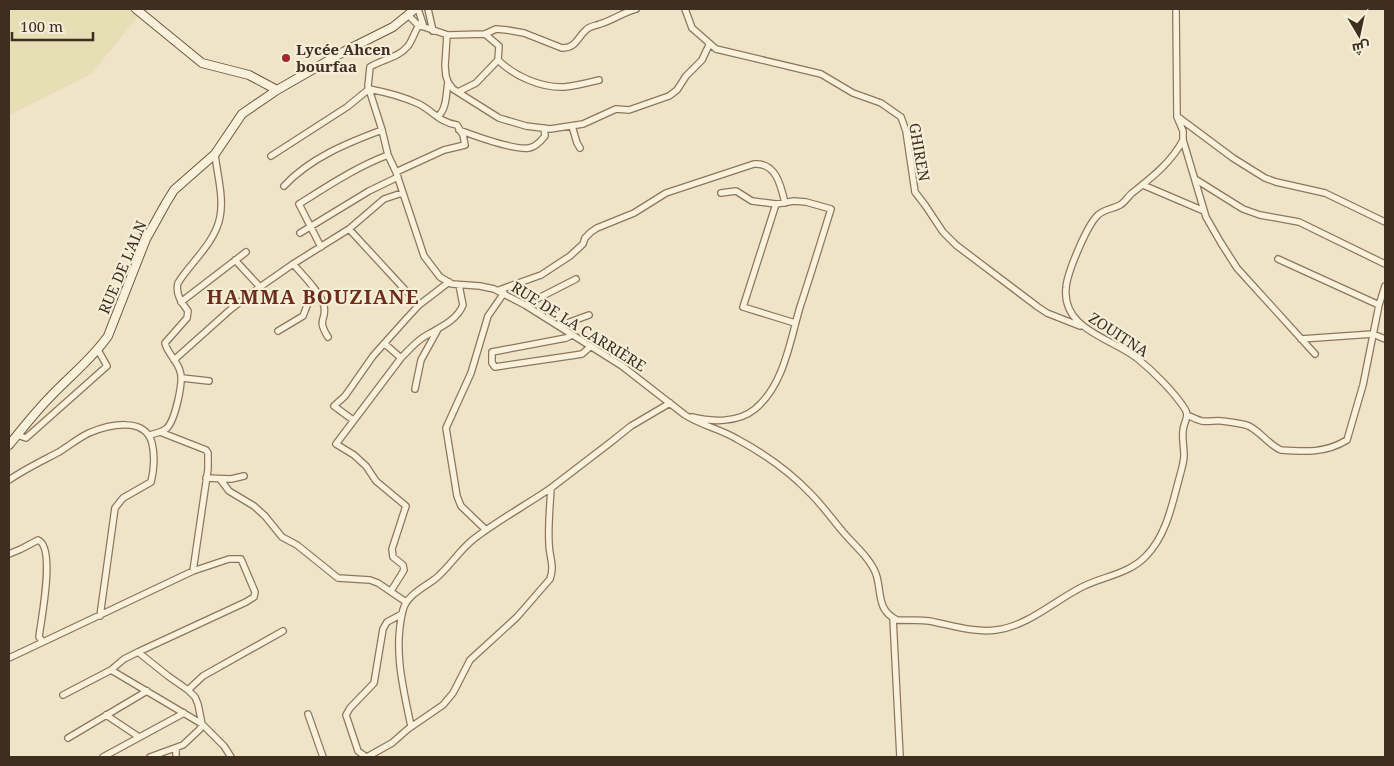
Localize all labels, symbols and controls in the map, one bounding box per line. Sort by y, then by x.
scale bar [12,10,94,42]
north arrow [1334,10,1384,60]
text: 100 m [20,16,63,36]
text: ش [1351,38,1371,59]
place label: Lycée Ahcen bourfaa [296,39,391,76]
marker: Lycée Ahcen bourfaa [280,52,292,64]
street label: GHIREN [905,121,935,183]
street label: RUE DE L'ALN [93,217,151,317]
street label: RUE DE LA CARRIÈRE [508,276,650,376]
district label: HAMMA BOUZIANE [206,283,420,310]
street label: ZOUITNA [1085,307,1153,361]

